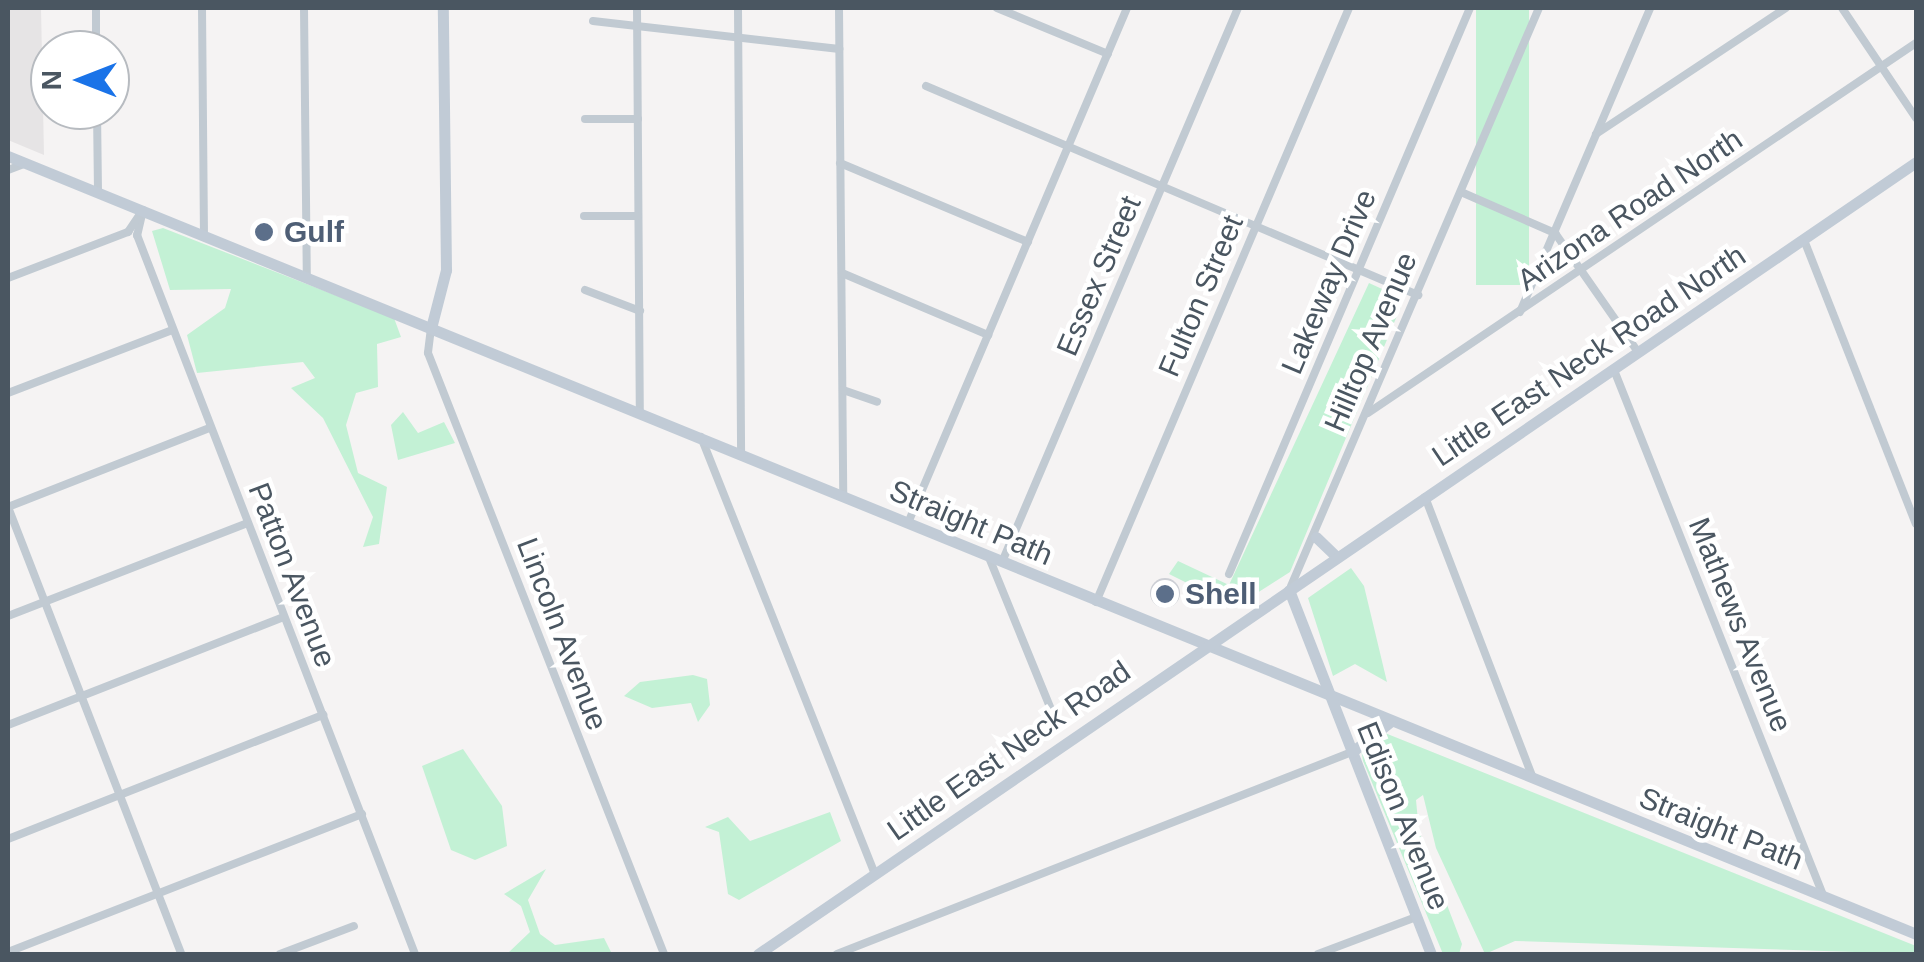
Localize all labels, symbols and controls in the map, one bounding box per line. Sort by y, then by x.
north arrow [30,30,130,130]
text: N [36,70,67,90]
street label: Arizona Road North [1511,121,1749,299]
street label: Lakeway Drive [1274,184,1384,380]
street label: Essex Street [1049,191,1149,361]
street label: Fulton Street [1151,210,1251,382]
place label: Gulf [284,214,344,250]
marker: Gulf [253,221,275,243]
street label: Little East Neck Road North [1425,238,1753,474]
street label: Hilltop Avenue [1317,246,1425,438]
street label: Straight Path [884,473,1058,573]
street label: Patton Avenue [240,477,344,673]
street label: Mathews Avenue [1680,512,1800,738]
street label: Lincoln Avenue [509,532,615,736]
place label: Shell [1185,576,1257,612]
marker: Shell [1154,583,1176,605]
street label: Little East Neck Road [881,654,1137,848]
street label: Edison Avenue [1349,716,1457,916]
street label: Straight Path [1634,780,1808,878]

